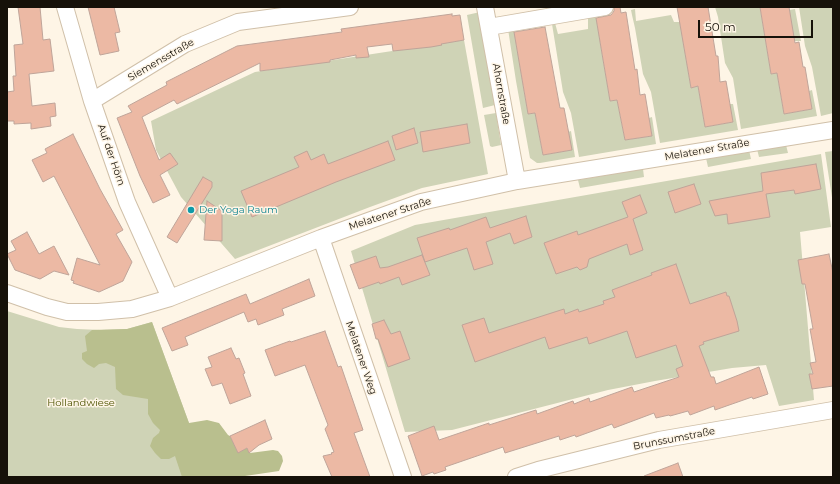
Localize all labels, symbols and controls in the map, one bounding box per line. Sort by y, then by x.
scale bar [700,12,815,38]
text: 50 m [705,19,736,34]
street label: Siemensstraße [126,36,196,84]
street label: Ahornstraße [490,62,512,126]
street label: Auf der Hörn [95,123,127,187]
street label: Melatener Straße [664,137,750,163]
street label: Melatener Straße [347,195,433,233]
place label: Der Yoga Raum [199,204,278,216]
marker: Der Yoga Raum [186,205,196,215]
street label: Melatener Weg [343,320,379,396]
park label: Hollandwiese [47,397,115,409]
street label: Brunssumstraße [632,425,716,453]

